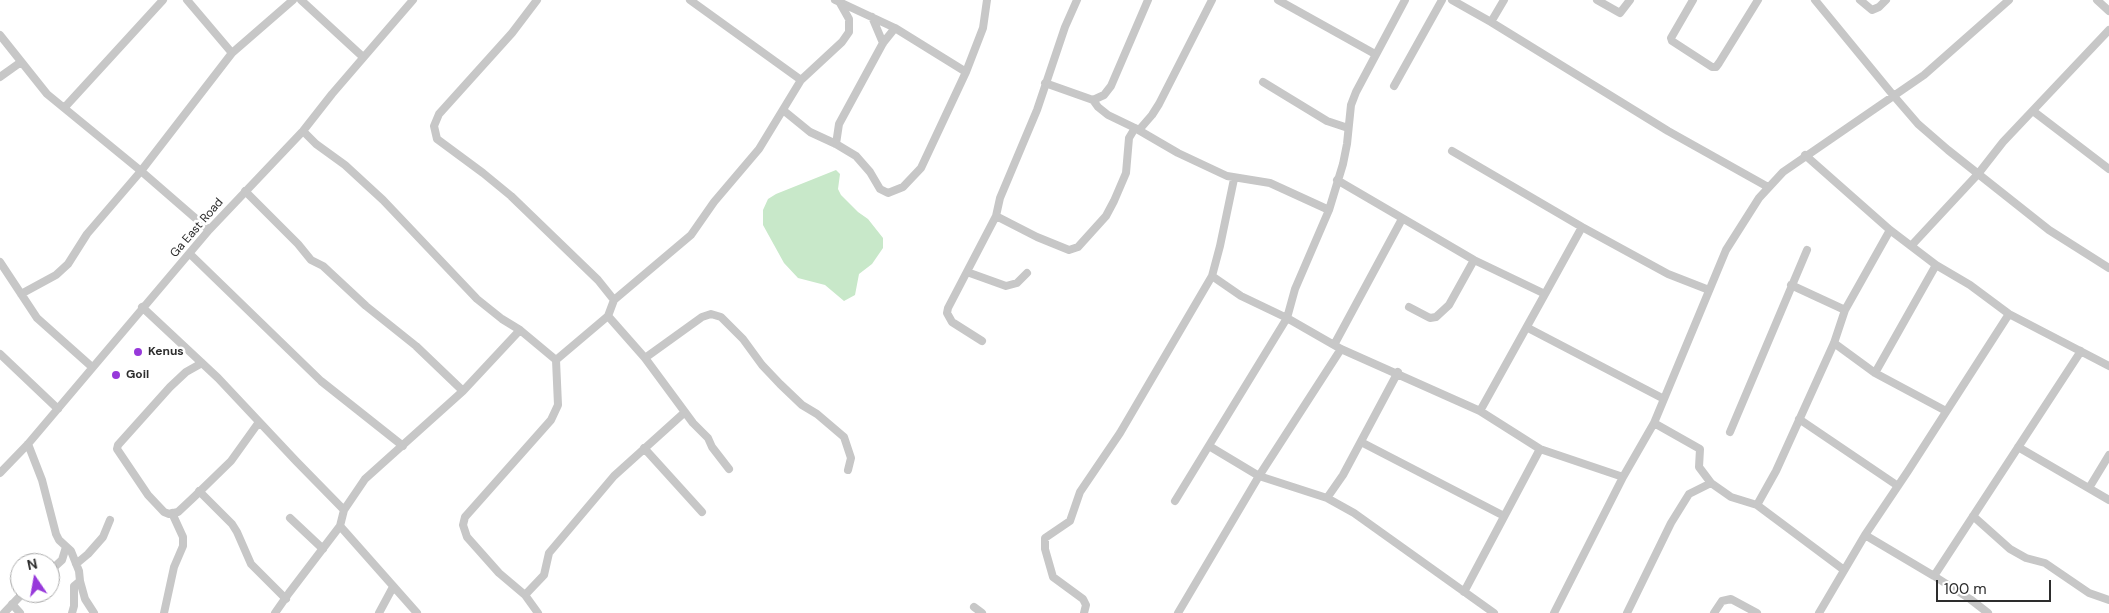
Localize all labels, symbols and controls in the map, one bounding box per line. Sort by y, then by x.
street label: Ga East Road [167,195,227,261]
place label: Kenus [148,345,184,359]
marker: Kenus [132,346,144,358]
place label: Goil [126,368,149,382]
marker: Goil [110,369,122,381]
north arrow [10,553,60,603]
text: N [25,554,39,574]
scale bar [1939,570,2054,602]
text: 100 m [1944,579,1987,599]

